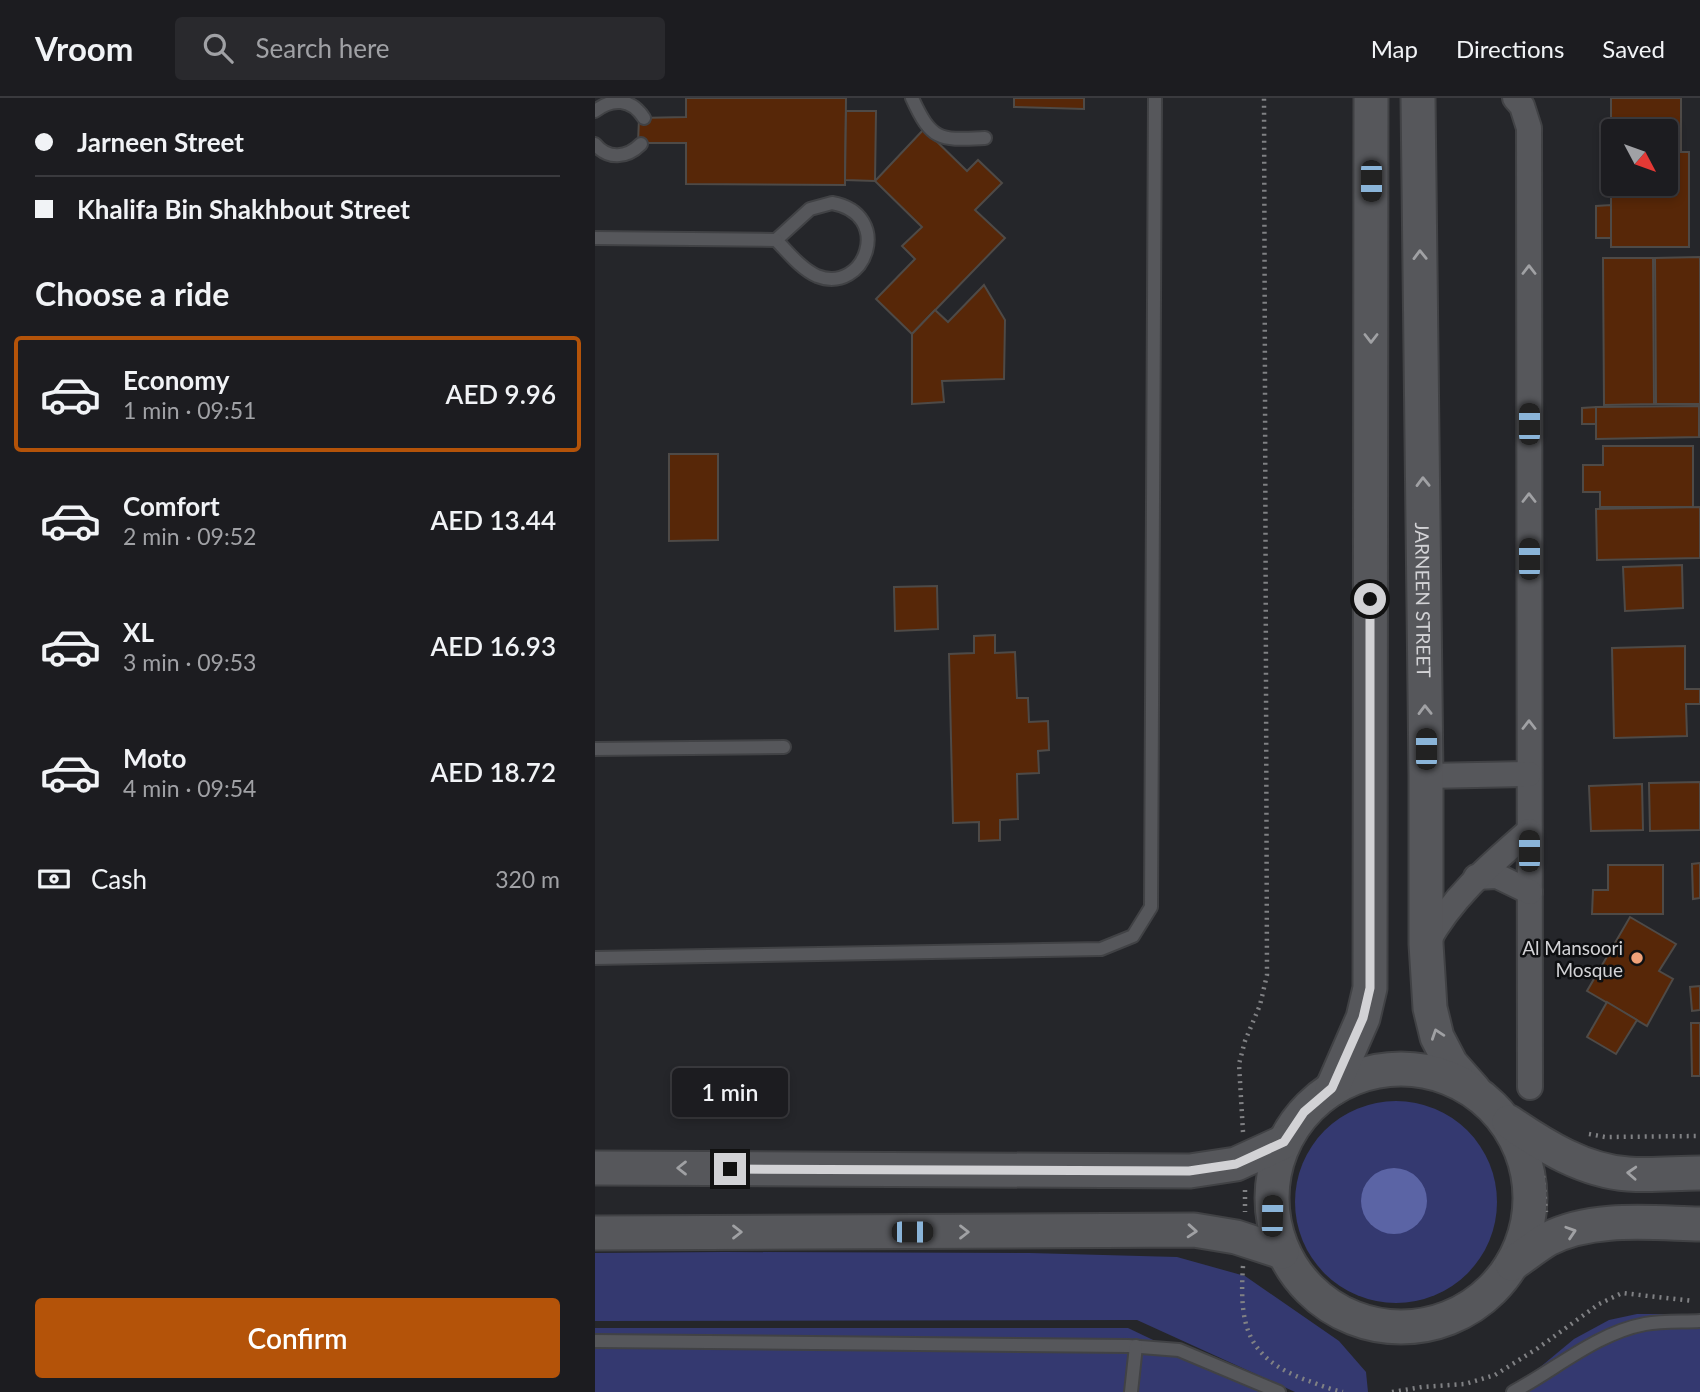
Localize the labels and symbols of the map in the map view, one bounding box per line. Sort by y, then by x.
north arrow [1601,119,1678,196]
car [1361,160,1382,202]
one-way arrow [1412,249,1428,260]
one-way arrow [1521,265,1537,275]
one-way arrow [1363,333,1379,343]
car [1519,403,1540,445]
one-way arrow [1415,477,1430,488]
one-way arrow [1521,492,1537,503]
street label: JARNEEN STREET [1412,522,1436,678]
car [1519,538,1540,580]
route start [1354,583,1386,615]
one-way arrow [1418,704,1433,715]
one-way arrow [1521,720,1537,730]
car [1416,728,1437,770]
car [1519,830,1540,872]
place label: Al Mansoori Mosque [1522,936,1623,981]
marker: Al Mansoori Mosque [1629,950,1645,966]
one-way arrow [1431,1028,1445,1040]
callout: 1 min [672,1068,788,1116]
route end [714,1153,746,1185]
one-way arrow [677,1160,687,1176]
one-way arrow [1626,1166,1637,1181]
car [1262,1195,1283,1237]
car [892,1222,934,1243]
one-way arrow [1186,1223,1197,1238]
one-way arrow [959,1224,970,1240]
one-way arrow [731,1225,742,1240]
one-way arrow [1565,1225,1577,1240]

